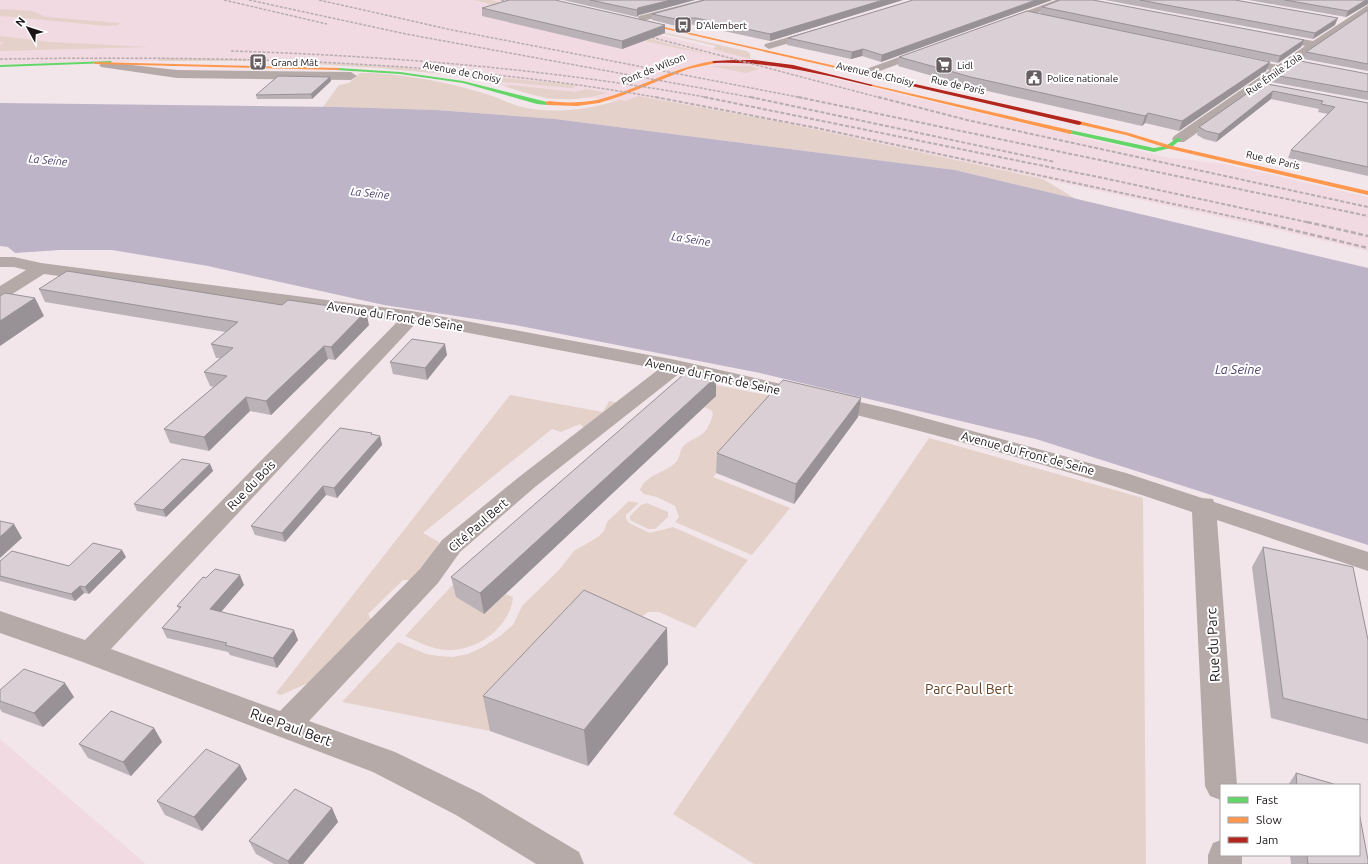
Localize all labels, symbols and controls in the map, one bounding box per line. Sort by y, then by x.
north arrow [8,8,48,48]
text: N [13,15,27,29]
bus stop icon: D'Alembert [673,15,693,35]
place label: D'Alembert [696,20,747,31]
street label: Rue Émile Zola [1243,50,1304,97]
street label: Pont de Wilson [620,51,686,87]
bus stop icon: Grand Mât [248,52,268,72]
supermarket icon: Lidl [934,55,954,75]
place label: Grand Mât [271,57,318,68]
street label: Avenue de Choisy [422,59,502,85]
street label: Avenue de Choisy [835,60,915,88]
place label: Lidl [957,60,973,71]
public building icon: Police nationale [1024,68,1044,88]
street label: Rue de Paris [930,73,986,97]
place label: Police nationale [1047,73,1118,84]
street label: Rue de Paris [1245,148,1301,172]
water label: La Seine [28,152,68,168]
water label: La Seine [350,185,390,201]
water label: La Seine [671,230,712,248]
street label: Avenue du Front de Seine [326,299,464,333]
street label: Avenue du Front de Seine [644,355,782,397]
water label: La Seine [1215,362,1261,376]
street label: Avenue du Front de Seine [960,429,1096,477]
street label: Rue du Bois [224,458,278,512]
street label: Cité Paul Bert [446,496,510,554]
street label: Rue du Parc [1203,607,1223,683]
park label: Parc Paul Bert [925,681,1014,697]
street label: Rue Paul Bert [248,705,334,749]
legend [1220,784,1360,856]
text: Fast [1256,793,1278,806]
text: Slow [1256,813,1282,826]
text: Jam [1256,833,1278,846]

